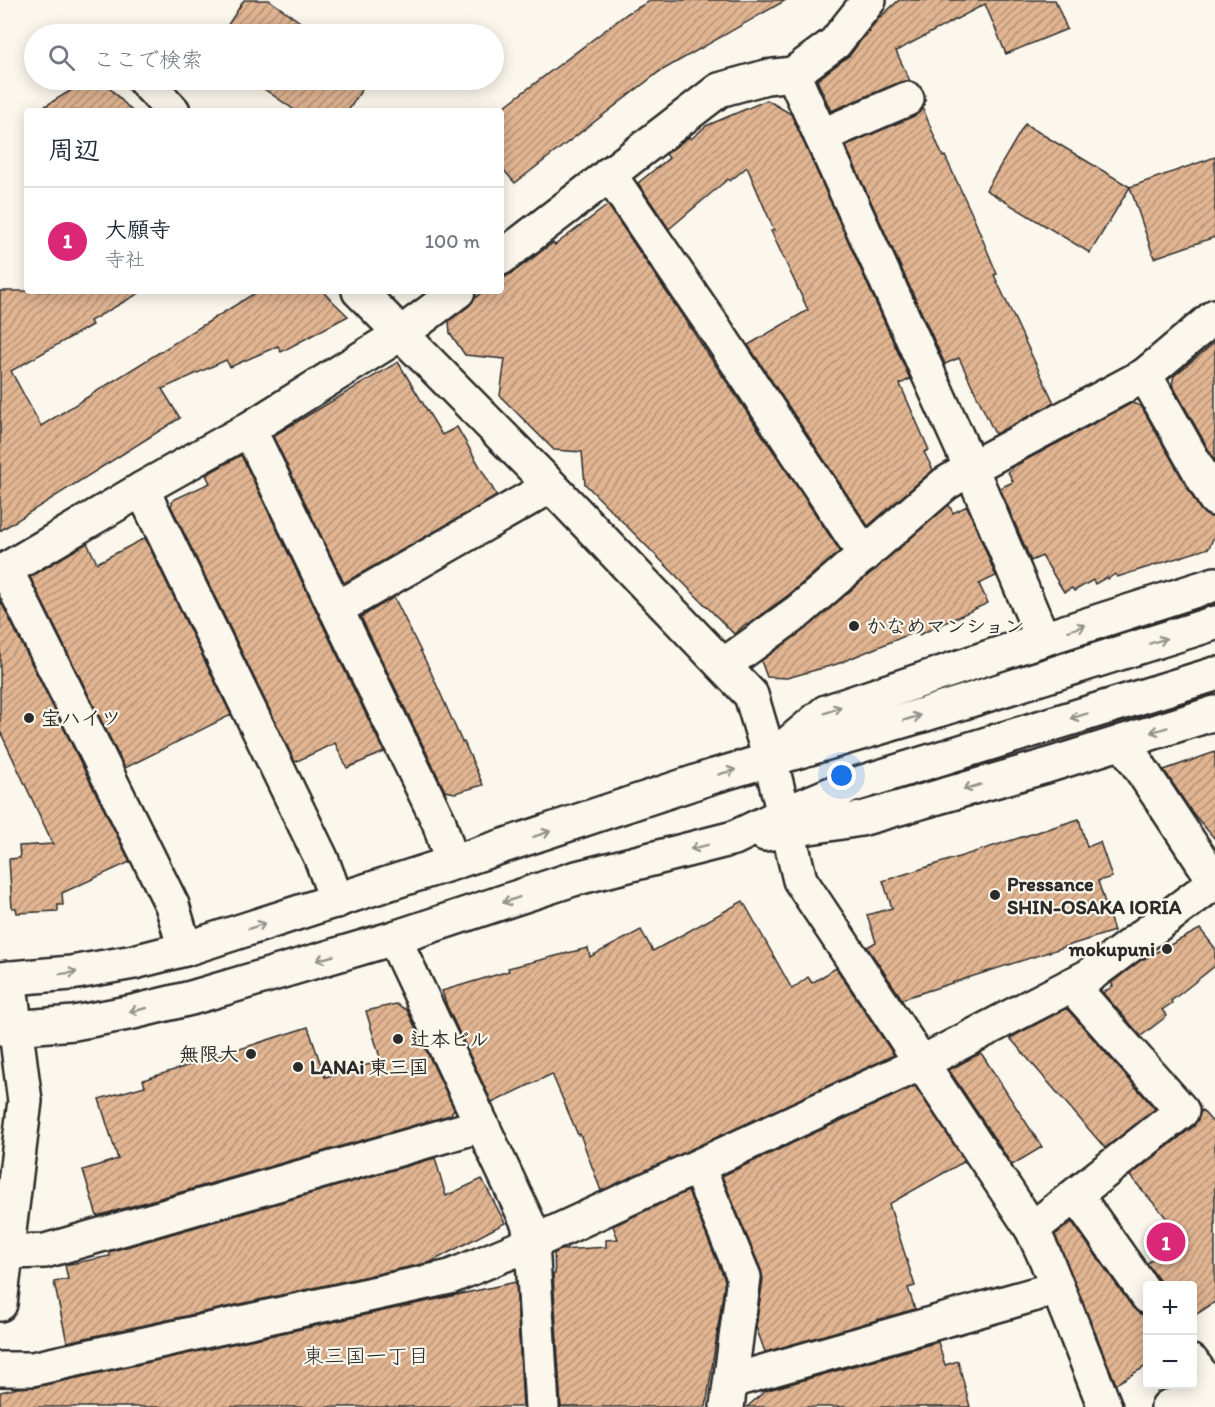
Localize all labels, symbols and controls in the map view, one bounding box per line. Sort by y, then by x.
search box [24,24,504,90]
icon: search [45,41,78,74]
text: ここで検索 [93,46,203,73]
text: 周辺 [48,134,100,166]
text: 大願寺 [105,216,171,243]
text: 1 [63,229,72,253]
text: 100 m [425,229,480,253]
text: 寺社 [105,247,145,271]
place label: かなめマンション [866,614,1024,638]
marker: かなめマンション [847,619,861,633]
one-way arrow [1067,622,1086,633]
one-way arrow [1148,635,1167,646]
one-way arrow [823,704,841,715]
place label: 宝ハイツ [41,706,121,730]
marker: 宝ハイツ [22,711,36,725]
one-way arrow [1070,711,1089,722]
one-way arrow [902,712,921,723]
one-way arrow [1150,726,1169,737]
your location [827,761,856,790]
one-way arrow [717,766,736,777]
one-way arrow [963,782,982,793]
one-way arrow [532,827,551,838]
one-way arrow [690,842,709,854]
place label: Pressance SHIN-OSAKA IORIA [1007,872,1182,919]
marker: Pressance SHIN-OSAKA IORIA [988,888,1002,902]
one-way arrow [503,895,521,906]
one-way arrow [247,920,266,931]
place label: mokupuni [1068,937,1155,962]
marker: mokupuni [1160,942,1174,956]
one-way arrow [316,953,335,964]
one-way arrow [57,967,77,978]
one-way arrow [128,1005,147,1017]
place label: 辻本ビル [410,1027,490,1051]
marker: 辻本ビル [391,1032,405,1046]
place label: 無限大 [179,1042,239,1066]
marker: 無限大 [244,1047,258,1061]
place label: LANAi 東三国 [310,1055,429,1079]
marker: LANAi 東三国 [291,1060,305,1074]
pin: 1 [1146,1220,1186,1264]
map controls [1143,1281,1197,1389]
button: + [1143,1281,1197,1335]
button: − [1143,1335,1197,1389]
district label: 東三国一丁目 [303,1343,429,1368]

